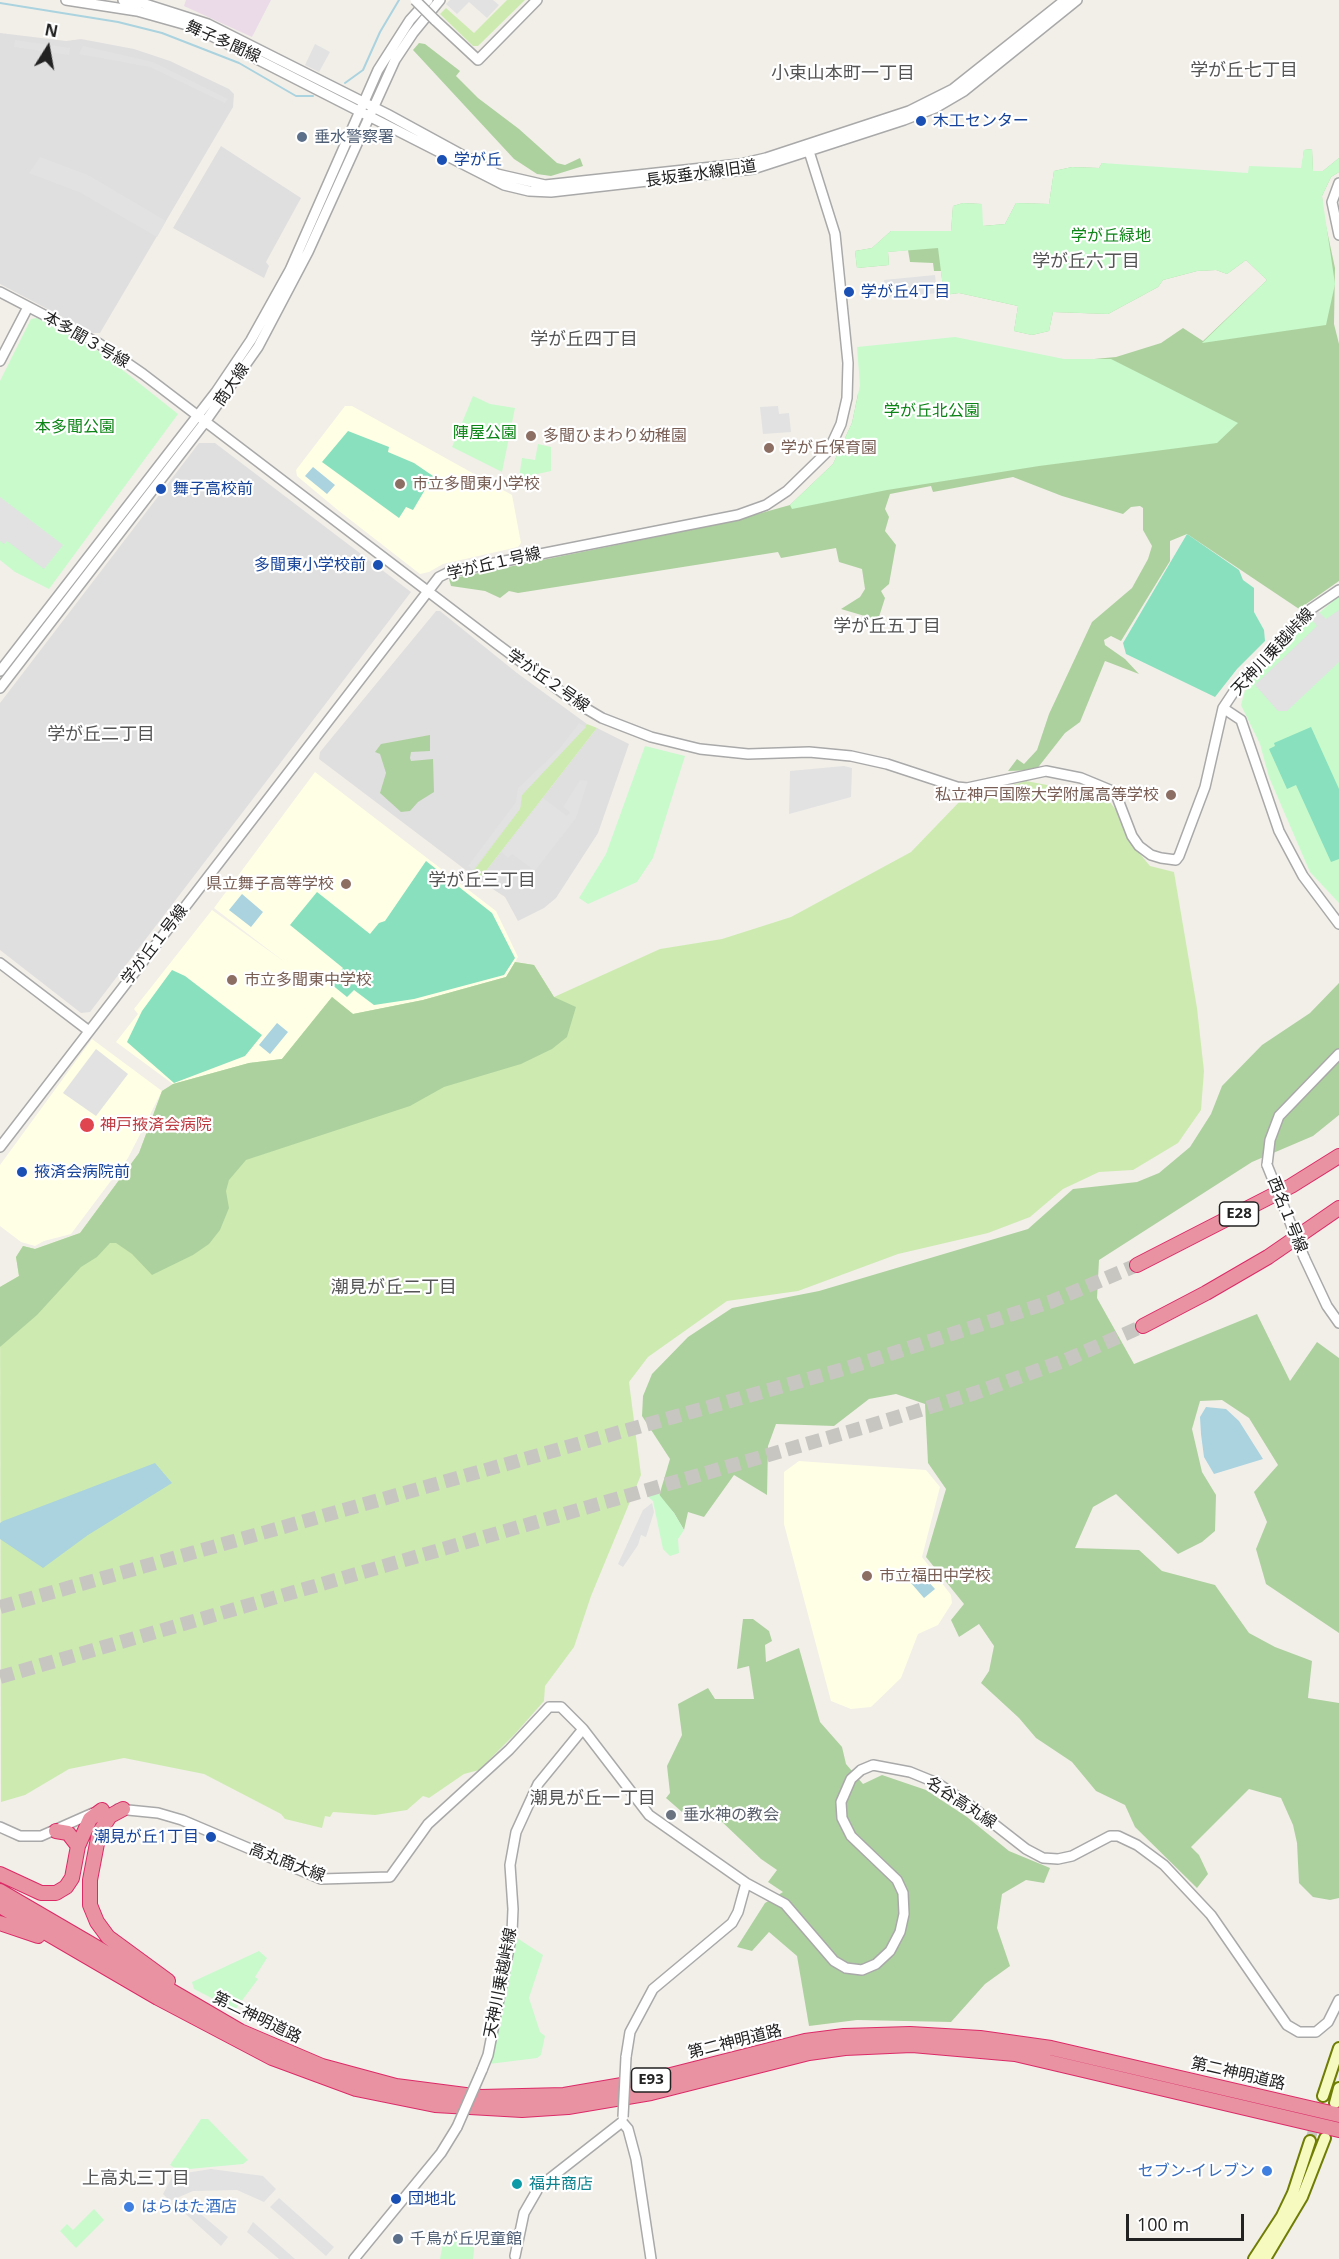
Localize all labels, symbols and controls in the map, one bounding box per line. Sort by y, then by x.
street label: 舞子多聞線 [183,17,263,67]
north arrow [18,18,78,78]
text: N [43,18,60,42]
district label: 学が丘七丁目 [1190,60,1298,82]
district label: 小束山本町一丁目 [771,63,915,85]
place label: 木工センター [933,111,1029,131]
marker: 木工センター [914,114,928,128]
place label: 垂水警察署 [314,127,394,147]
marker: 垂水警察署 [295,130,309,144]
place label: 学が丘 [454,150,502,170]
marker: 学が丘 [435,153,449,167]
street label: 長坂垂水線旧道 [644,157,758,191]
park label: 学が丘緑地 [1071,226,1151,246]
district label: 学が丘六丁目 [1032,251,1140,273]
place label: 学が丘4丁目 [861,282,950,302]
marker: 学が丘4丁目 [842,285,856,299]
street label: 本多聞３号線 [40,308,132,372]
district label: 学が丘四丁目 [530,329,638,351]
street label: 商大線 [210,360,254,410]
park label: 学が丘北公園 [884,401,980,421]
park label: 本多聞公園 [35,417,115,437]
park label: 陣屋公園 [453,423,517,443]
place label: 多聞ひまわり幼稚園 [543,426,687,446]
marker: 多聞ひまわり幼稚園 [524,429,538,443]
place label: 学が丘保育園 [781,438,877,458]
marker: 学が丘保育園 [762,441,776,455]
place label: 市立多聞東小学校 [412,474,540,494]
marker: 市立多聞東小学校 [393,477,407,491]
place label: 舞子高校前 [173,479,253,499]
marker: 舞子高校前 [154,482,168,496]
street label: 学が丘１号線 [445,544,543,584]
place label: 多聞東小学校前 [254,555,366,575]
marker: 多聞東小学校前 [371,558,385,572]
street label: 天神川乗越峠線 [1228,604,1318,700]
district label: 学が丘五丁目 [833,616,941,638]
street label: 学が丘２号線 [503,646,593,716]
district label: 学が丘二丁目 [47,724,155,746]
place label: 私立神戸国際大学附属高等学校 [935,785,1159,805]
marker: 私立神戸国際大学附属高等学校 [1164,788,1178,802]
district label: 学が丘三丁目 [428,870,536,892]
place label: 県立舞子高等学校 [206,874,334,894]
marker: 県立舞子高等学校 [339,877,353,891]
street label: 学が丘１号線 [118,901,192,989]
place label: 市立多聞東中学校 [244,970,372,990]
marker: 市立多聞東中学校 [225,973,239,987]
place label: 神戸掖済会病院 [100,1115,212,1135]
marker: 神戸掖済会病院 [78,1116,96,1134]
place label: 掖済会病院前 [34,1162,130,1182]
marker: 掖済会病院前 [15,1165,29,1179]
street label: 西名１号線 [1263,1174,1311,1256]
road number: E28 [1220,1202,1258,1226]
district label: 潮見が丘二丁目 [331,1277,457,1299]
place label: 市立福田中学校 [879,1566,991,1586]
marker: 市立福田中学校 [860,1569,874,1583]
street label: 名谷高丸線 [922,1773,1000,1833]
district label: 潮見が丘一丁目 [530,1788,656,1810]
place label: 垂水神の教会 [683,1805,779,1825]
marker: 垂水神の教会 [664,1808,678,1822]
place label: 潮見が丘1丁目 [94,1827,199,1847]
marker: 潮見が丘1丁目 [204,1830,218,1844]
street label: 高丸商大線 [246,1840,328,1886]
street label: 天神川乗越峠線 [481,1926,521,2040]
street label: 第二神明道路 [210,1988,304,2048]
street label: 第二神明道路 [686,2021,784,2063]
street label: 第二神明道路 [1189,2054,1287,2094]
road number: E93 [632,2068,670,2092]
place label: セブン-イレブン [1138,2161,1255,2181]
marker: セブン-イレブン [1260,2164,1274,2178]
district label: 上高丸三丁目 [82,2168,190,2190]
place label: 福井商店 [529,2174,593,2194]
marker: 福井商店 [510,2177,524,2191]
place label: 団地北 [408,2189,456,2209]
marker: 団地北 [389,2192,403,2206]
place label: はらはた酒店 [141,2197,237,2217]
marker: はらはた酒店 [122,2200,136,2214]
scale bar [1129,2202,1248,2240]
text: 100 m [1137,2212,1189,2236]
place label: 千鳥が丘児童館 [410,2229,522,2249]
marker: 千鳥が丘児童館 [391,2232,405,2246]

